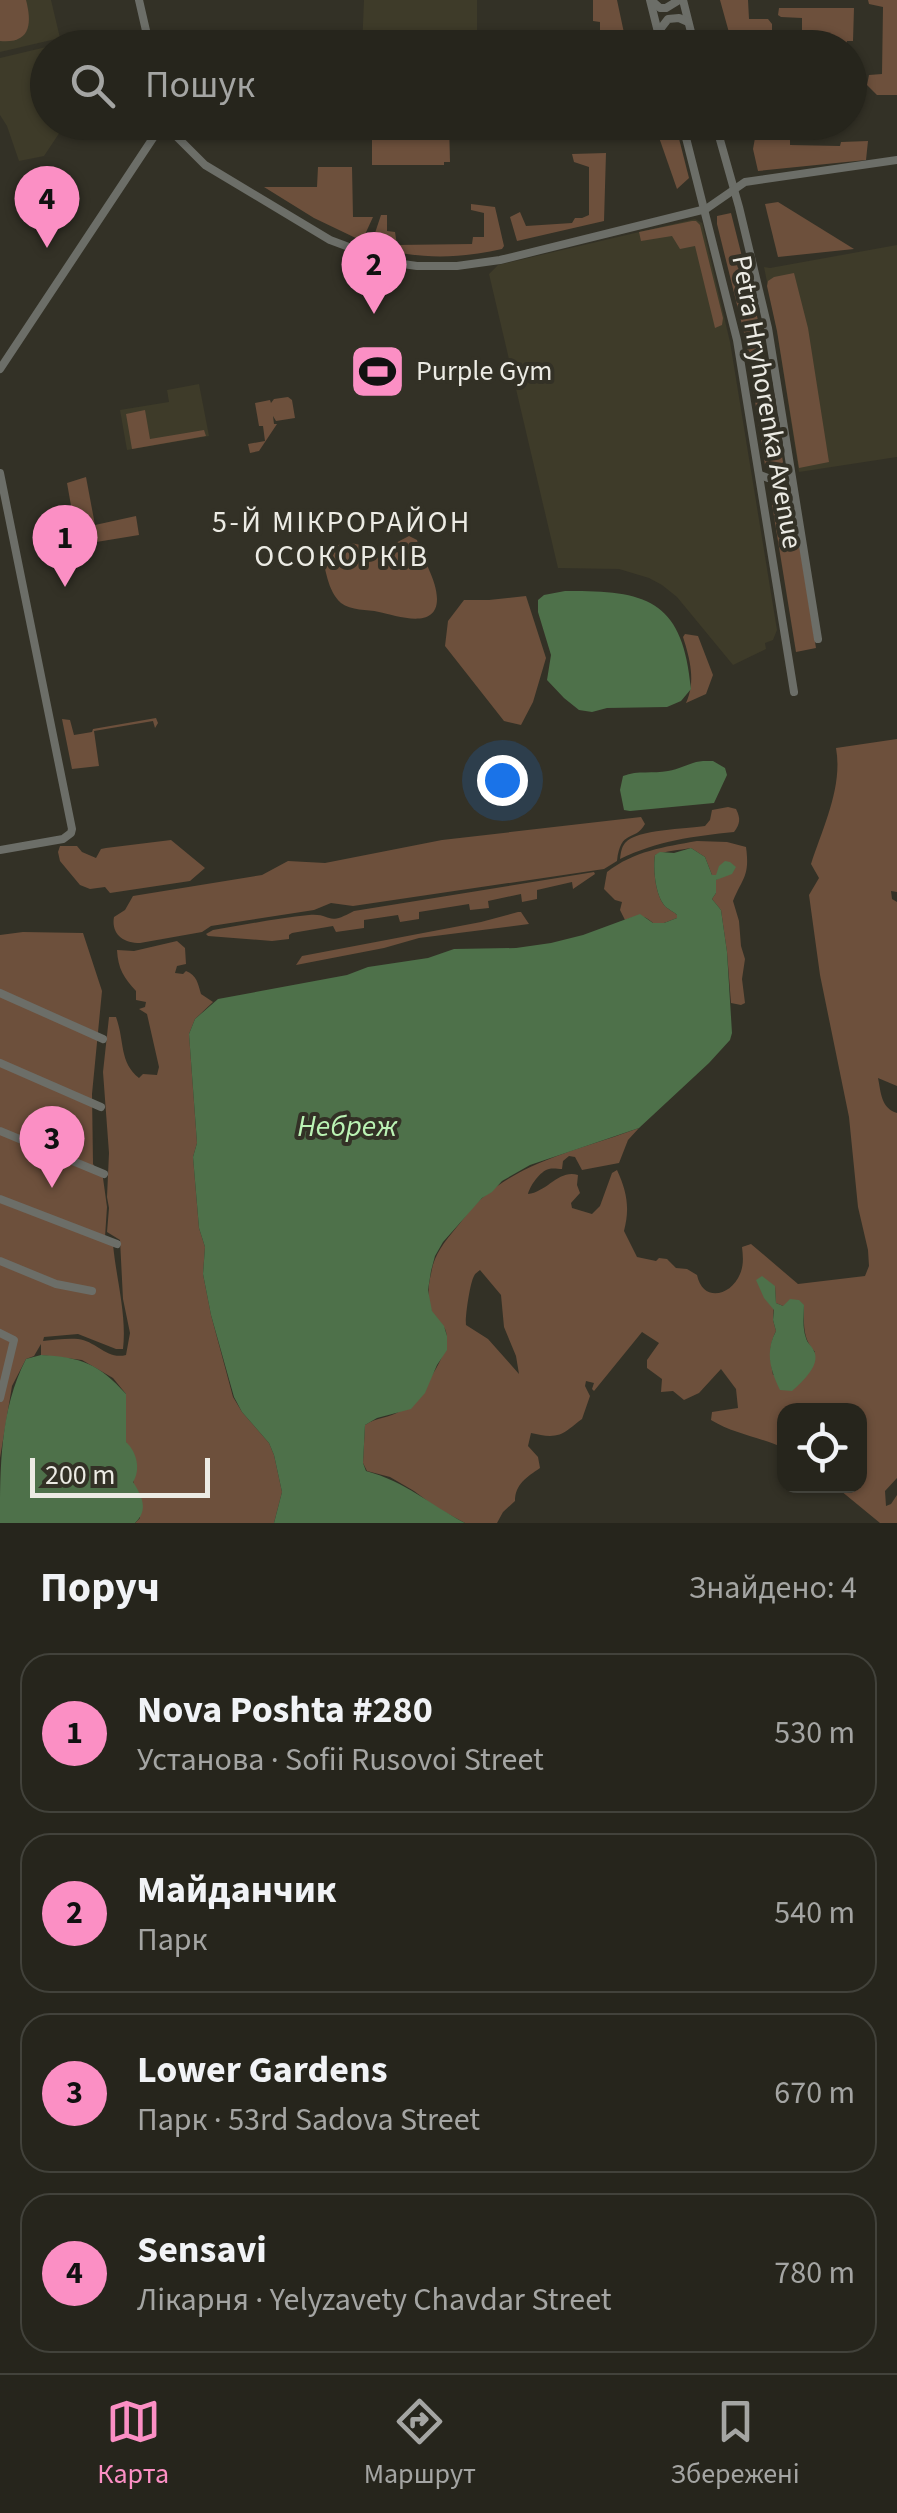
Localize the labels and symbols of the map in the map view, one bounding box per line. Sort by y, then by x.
pin: 4 [15,166,80,248]
pin: 2 [342,232,406,314]
street label: Petra Hryhorenka Avenue [721,252,813,552]
sports icon: Purple Gym [347,341,407,401]
place label: Purple Gym [416,351,553,391]
district label: 5-Й МІКРОРАЙОН ОСОКОРКІВ [212,501,472,578]
pin: 1 [32,504,98,587]
your location [477,755,528,806]
water label: Небреж [297,1105,398,1148]
pin: 3 [20,1106,84,1188]
scale bar [30,1453,210,1498]

